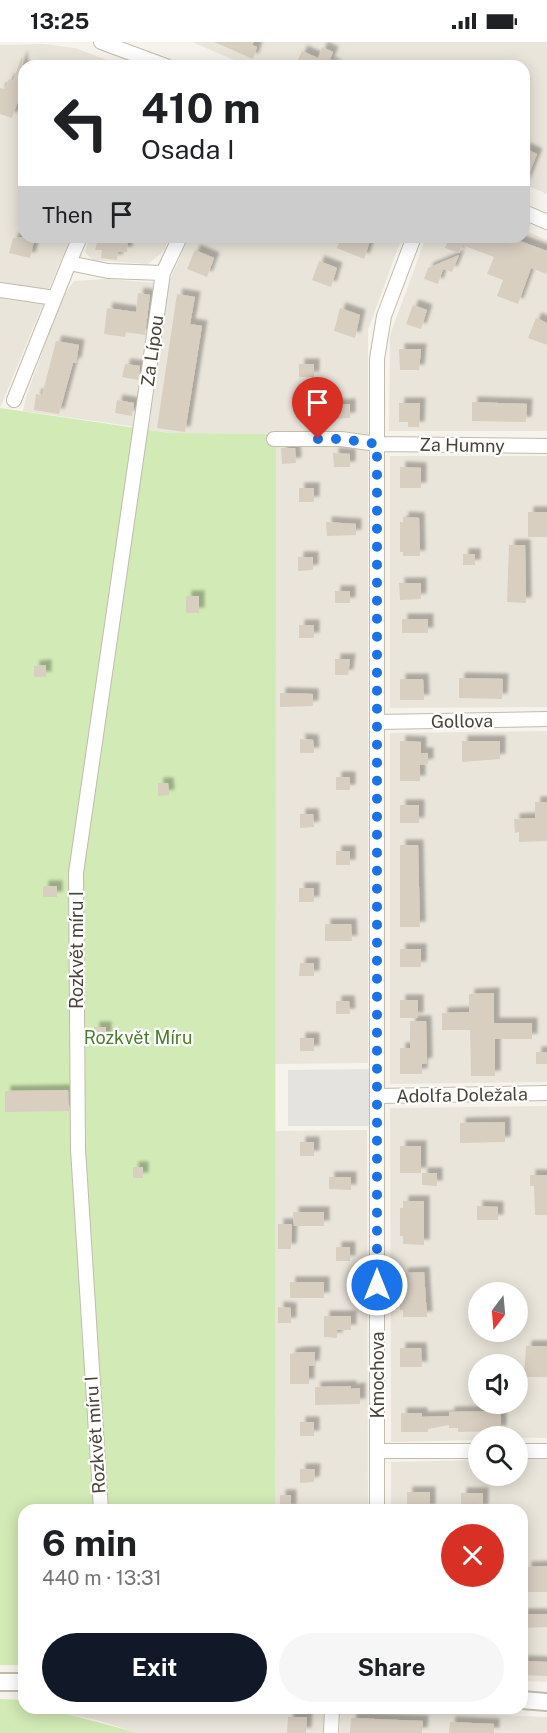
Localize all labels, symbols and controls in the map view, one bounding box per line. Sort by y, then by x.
text: 13:25 [30,8,89,34]
text: 410 m [141,83,261,132]
icon: left [42,84,120,162]
text: Osada I [141,133,235,165]
icon: arrive [105,198,138,231]
text: Then [42,202,93,228]
street label: Za Lípou [137,314,167,388]
pin [292,377,343,439]
icon: arrive [301,386,334,419]
street label: Za Humny [419,434,505,456]
street label: Gollova [431,710,493,732]
street label: Rozkvět míru I [66,891,87,1009]
park label: Rozkvět Míru [84,1027,192,1048]
street label: Adolfa Doležala [396,1083,528,1107]
position arrow [345,1253,409,1317]
north arrow [468,1282,528,1342]
map controls [468,1282,528,1486]
street label: Kmochova [367,1332,388,1418]
button: sound [468,1354,528,1414]
street label: Rozkvět míru I [80,1375,110,1495]
button: search [468,1426,528,1486]
text: 6 min [42,1522,137,1564]
button: close [441,1524,504,1587]
text: 440 m · 13:31 [42,1566,162,1590]
button: Exit [42,1633,267,1702]
button: Share [279,1633,504,1702]

